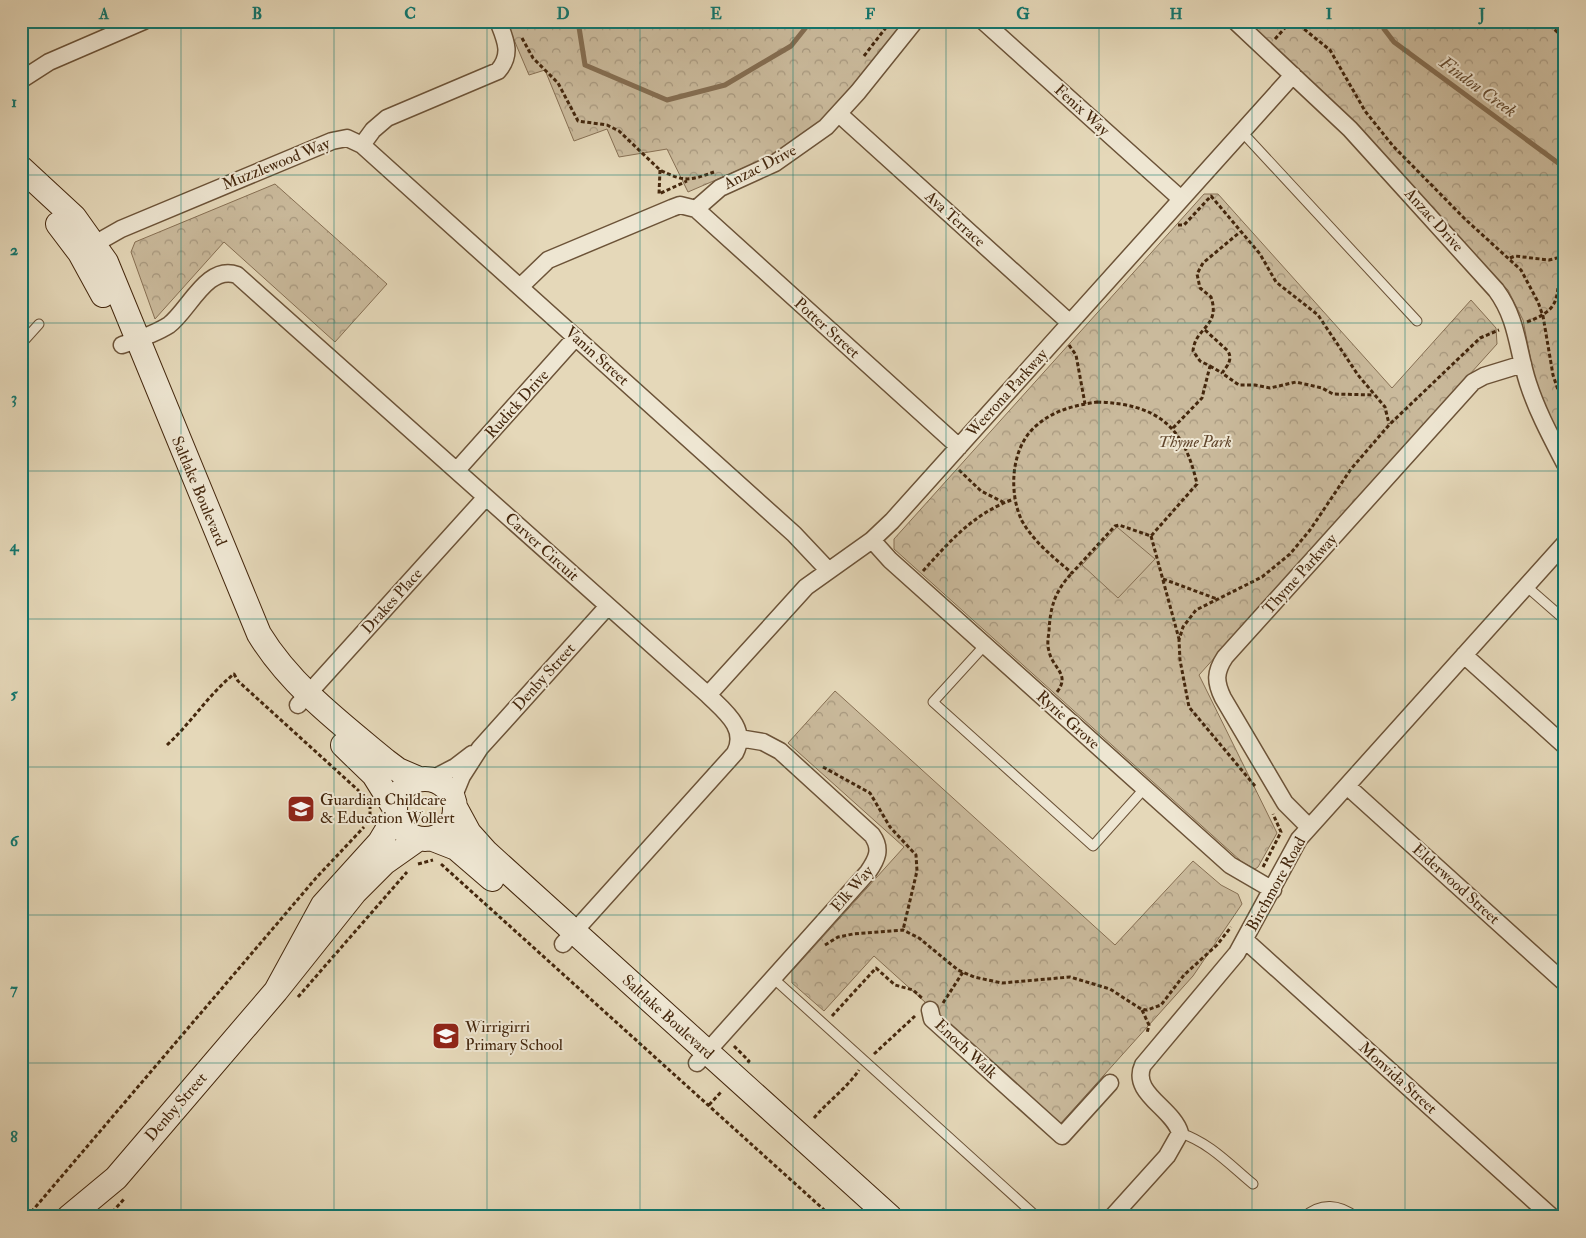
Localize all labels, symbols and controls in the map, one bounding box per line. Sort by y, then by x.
text: A [98,4,110,24]
text: B [252,4,262,24]
text: C [404,4,416,24]
text: D [556,4,570,24]
text: E [710,4,722,24]
text: F [865,4,875,24]
text: G [1016,4,1030,24]
text: H [1169,4,1183,24]
text: I [1326,4,1333,24]
text: J [1478,4,1486,25]
water label: Findon Creek [1434,51,1521,123]
street label: Fenix Way [1050,80,1115,141]
text: 1 [11,92,17,112]
street label: Muzzlewood Way [219,133,334,195]
street label: Anzac Drive [719,140,800,194]
street label: Anzac Drive [1399,183,1468,256]
street label: Ava Terrace [920,186,990,252]
text: 2 [10,240,18,260]
street label: Potter Street [790,293,864,363]
street label: Vanin Street [561,322,633,390]
street label: Weerona Parkway [961,344,1053,442]
street label: Rudick Drive [481,365,553,443]
text: 3 [11,388,17,408]
park label: Thyme Park [1158,432,1232,452]
street label: Saltlake Boulevard [167,433,231,549]
street label: Carver Circuit [501,508,583,586]
street label: Thyme Parkway [1259,529,1342,619]
text: 4 [9,536,20,556]
street label: Drakes Place [357,564,427,638]
street label: Denby Street [508,639,580,715]
text: 5 [10,684,18,704]
street label: Ryrie Grove [1032,686,1104,754]
place label: Guardian Childcare & Education Wollert [320,790,455,828]
school or university icon: Guardian Childcare & Education Wollert [286,794,316,824]
text: 6 [10,831,20,851]
street label: Birchmore Road [1242,833,1310,935]
street label: Elderwood Street [1408,839,1504,929]
street label: Elk Way [826,861,878,916]
street label: Saltlake Boulevard [618,970,718,1064]
text: 7 [10,979,18,999]
street label: Enoch Walk [930,1015,1002,1083]
place label: Wirrigirri Primary School [464,1017,563,1055]
school or university icon: Wirrigirri Primary School [431,1021,461,1051]
street label: Monvida Street [1355,1038,1441,1118]
street label: Denby Street [141,1068,211,1146]
text: 8 [10,1127,18,1147]

